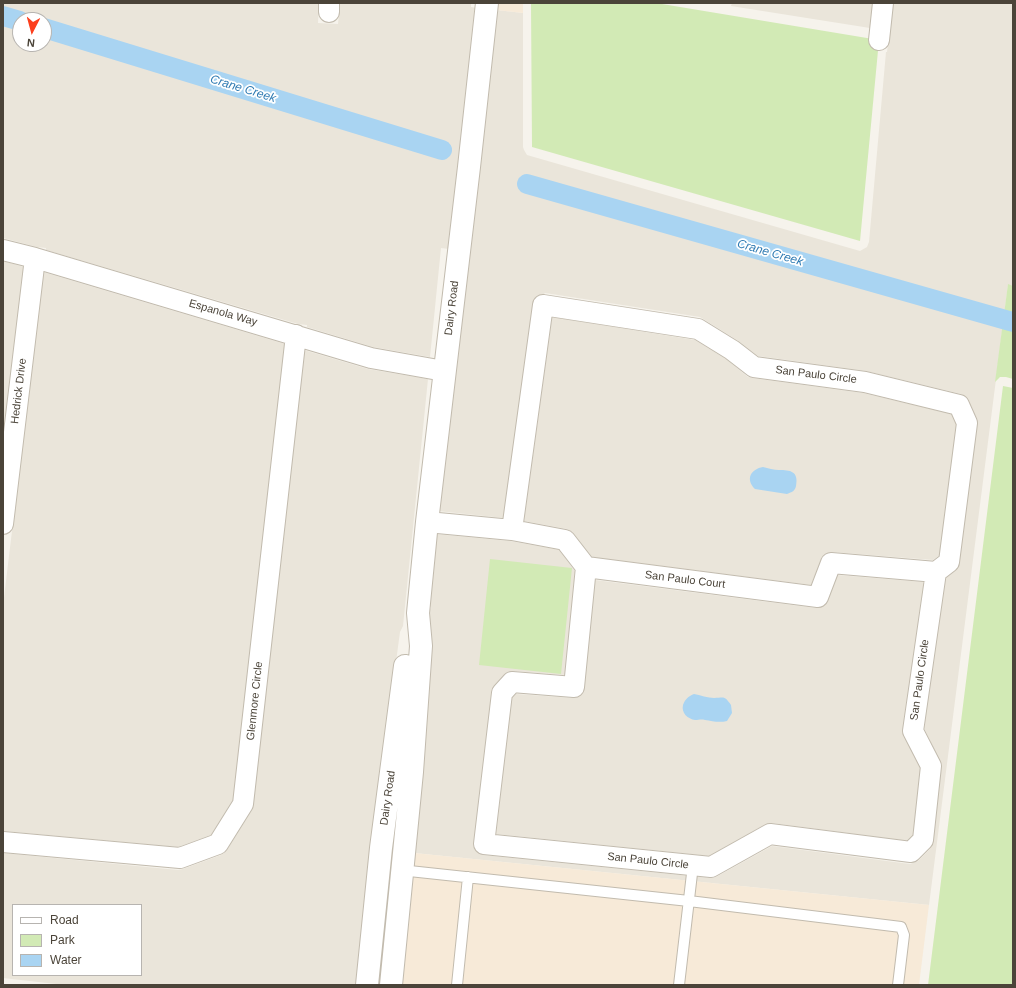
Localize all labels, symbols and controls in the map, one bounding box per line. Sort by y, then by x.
north arrow [12,12,52,52]
text: N [26,37,35,49]
water label: Crane Creek [208,72,278,106]
water label: Crane Creek [735,237,805,269]
street label: Dairy Road [442,280,462,336]
street label: Espanola Way [187,297,259,329]
street label: Hedrick Drive [8,357,30,425]
street label: San Paulo Circle [775,363,857,387]
street label: San Paulo Court [644,569,726,591]
street label: San Paulo Circle [908,639,932,721]
street label: Glenmore Circle [244,661,266,741]
street label: Dairy Road [378,770,398,826]
street label: San Paulo Circle [607,850,689,872]
legend [12,904,142,976]
text: Road [50,913,79,927]
text: Park [50,933,75,947]
text: Water [50,953,82,967]

